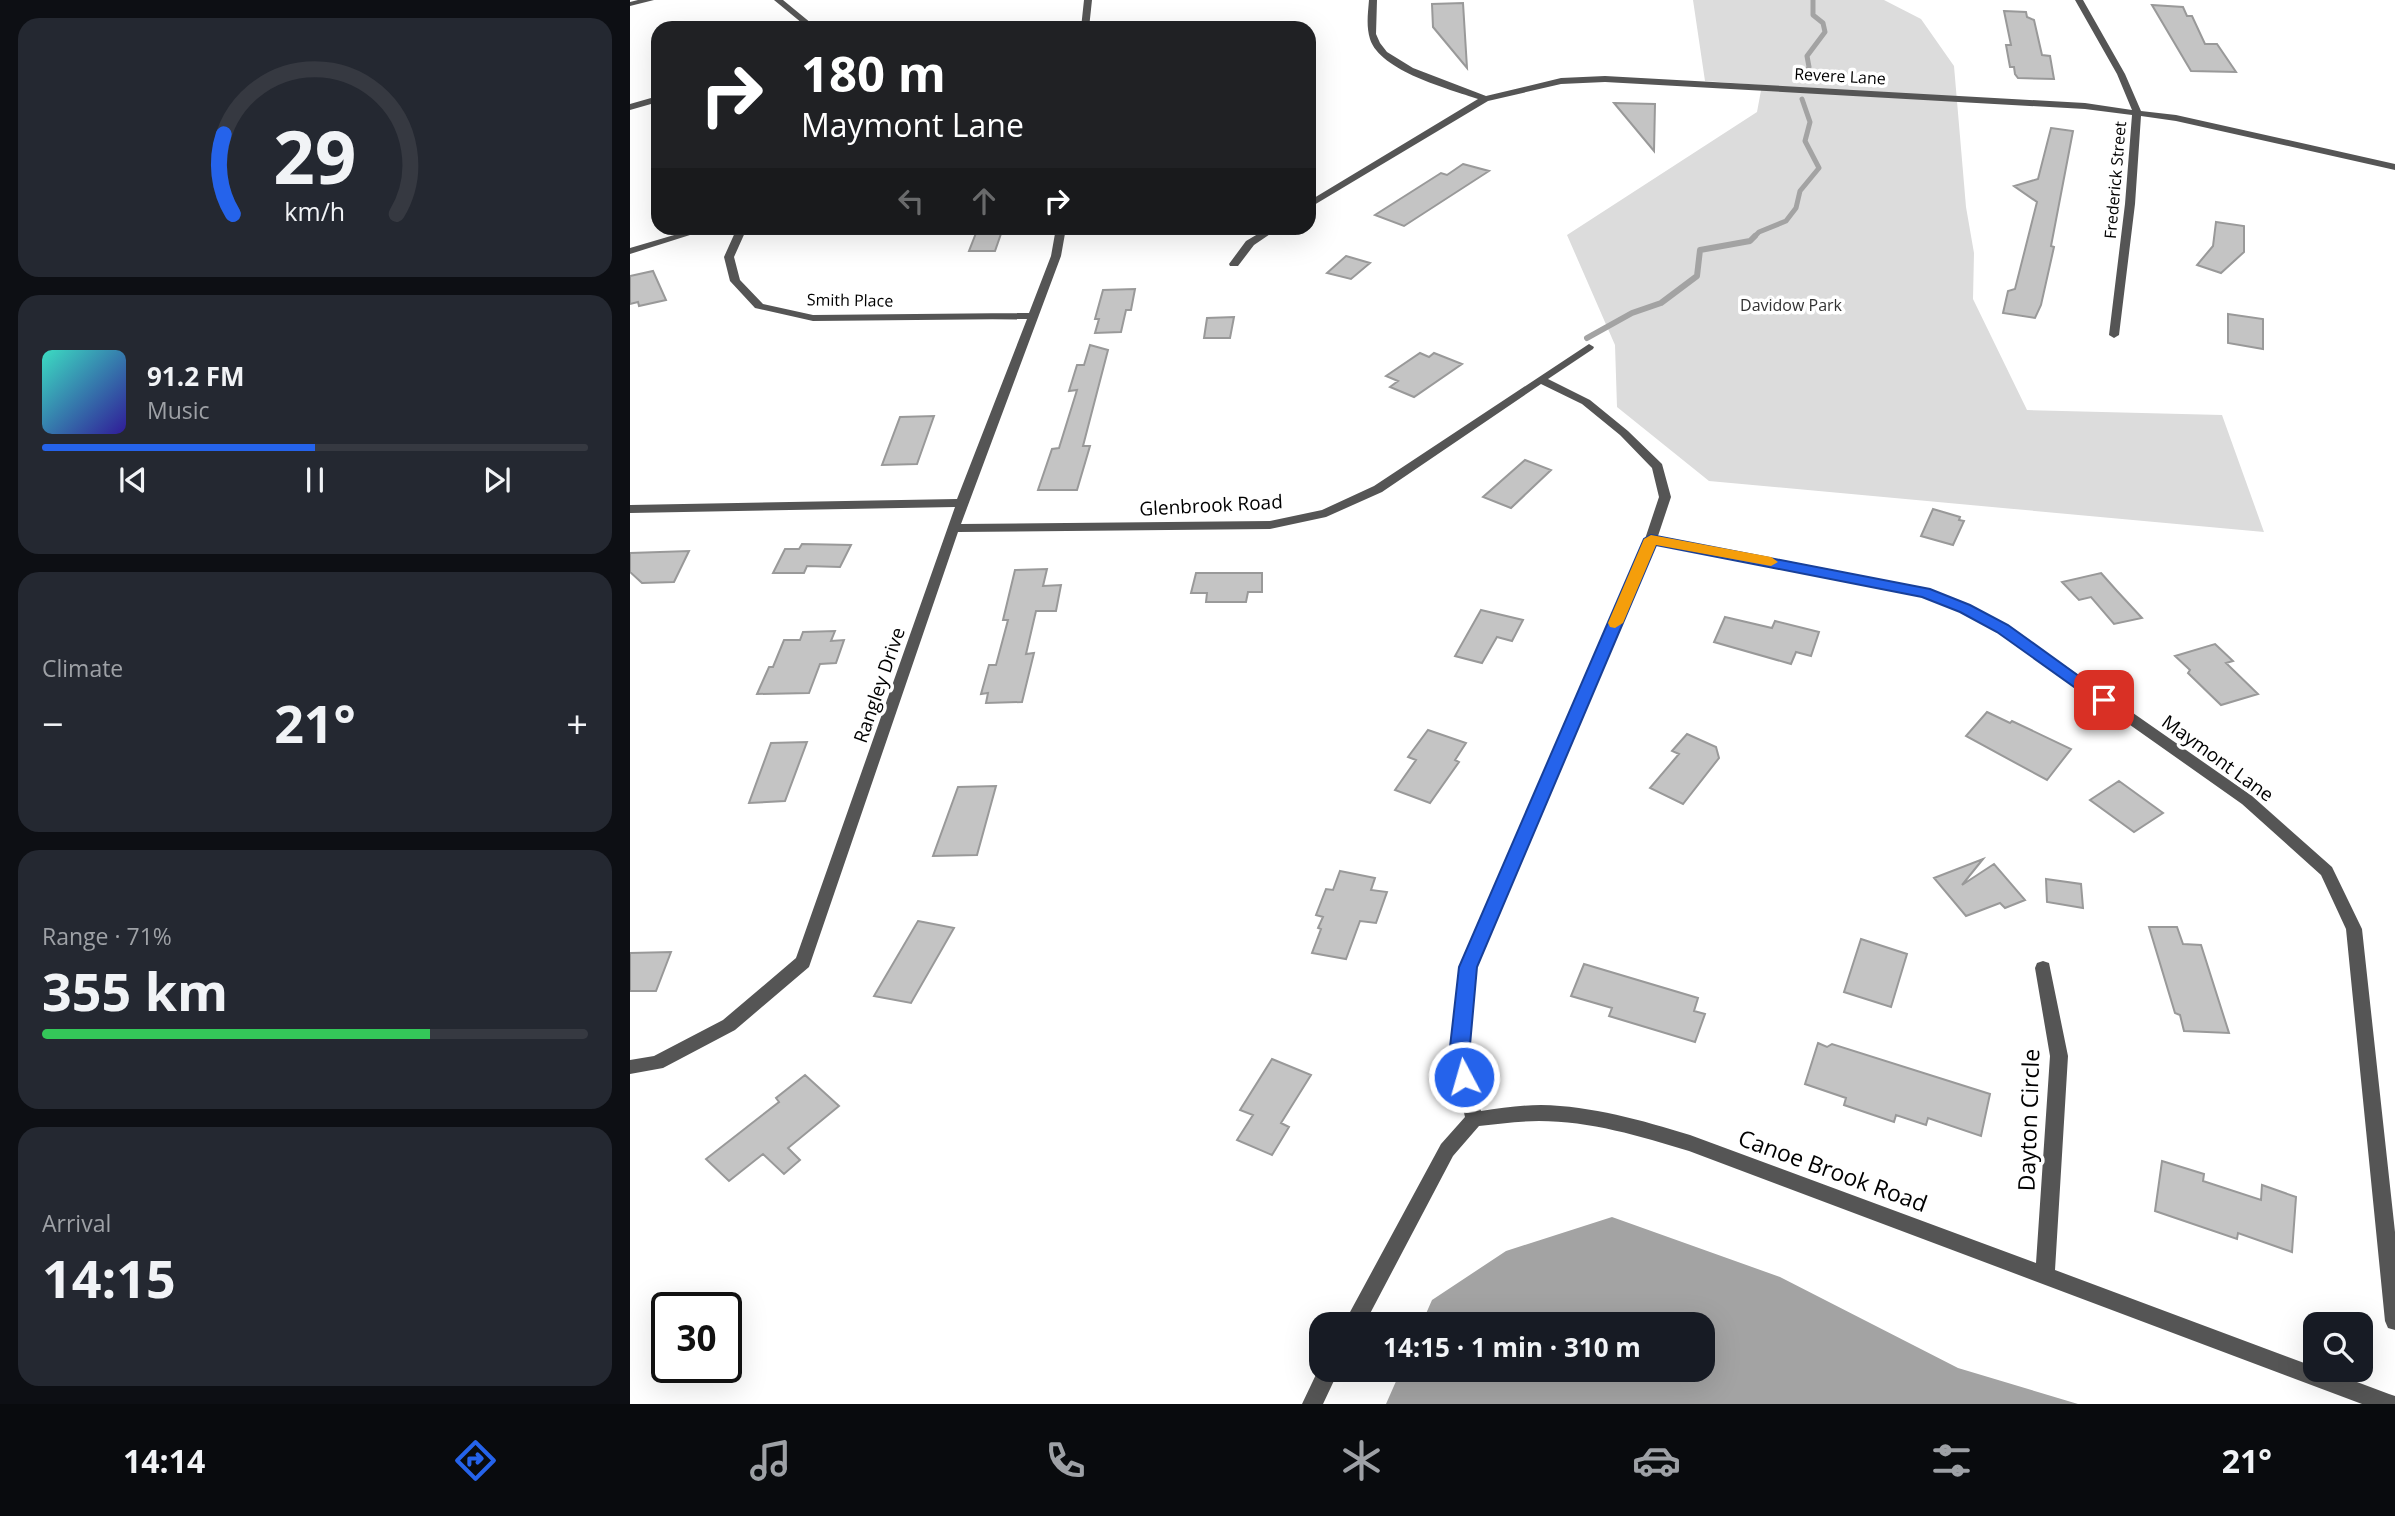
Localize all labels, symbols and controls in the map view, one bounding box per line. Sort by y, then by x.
text: 180 m [801,40,946,106]
icon: right [686,49,777,140]
street label: Revere Lane [1794,63,1886,89]
text: Maymont Lane [801,103,1024,146]
text: 29 [273,106,357,205]
street label: Frederick Street [2099,120,2131,240]
icon: left [892,182,930,220]
icon: ahead [965,182,1003,220]
icon: right [1038,182,1076,220]
text: km/h [285,193,345,227]
street label: Smith Place [807,288,893,312]
park label: Davidow Park [1740,294,1843,316]
text: 91.2 FM [147,358,245,394]
text: Music [147,394,210,426]
icon: previous [114,461,152,499]
icon: pause [296,461,334,499]
icon: next [478,461,516,499]
street label: Glenbrook Road [1139,488,1283,522]
street label: Rangley Drive [847,624,911,746]
text: Climate [42,652,123,684]
pin [2074,670,2134,730]
icon: arrive [2085,681,2123,719]
text: 21° [274,687,356,758]
text: − [42,697,64,749]
text: + [566,697,588,749]
street label: Maymont Lane [2157,709,2279,807]
text: Range · 71% [42,920,172,952]
text: 355 km [42,955,228,1026]
position arrow [1427,1040,1501,1114]
street label: Dayton Circle [2010,1048,2046,1192]
street label: Canoe Brook Road [1734,1121,1932,1219]
text: Arrival [42,1207,111,1239]
text: 14:15 [42,1242,176,1313]
speed limit sign: 30 [651,1292,742,1383]
map controls [2303,1312,2373,1382]
button: search [2303,1312,2373,1382]
text: 14:15 · 1 min · 310 m [1383,1329,1641,1365]
icon: directions [451,1436,500,1485]
icon: music [746,1436,795,1485]
icon: phone [1041,1436,1090,1485]
icon: climate [1337,1436,1386,1485]
icon: car [1632,1436,1681,1485]
icon: filters [1927,1436,1976,1485]
text: 14:14 [123,1439,205,1482]
text: 21° [2222,1439,2272,1482]

